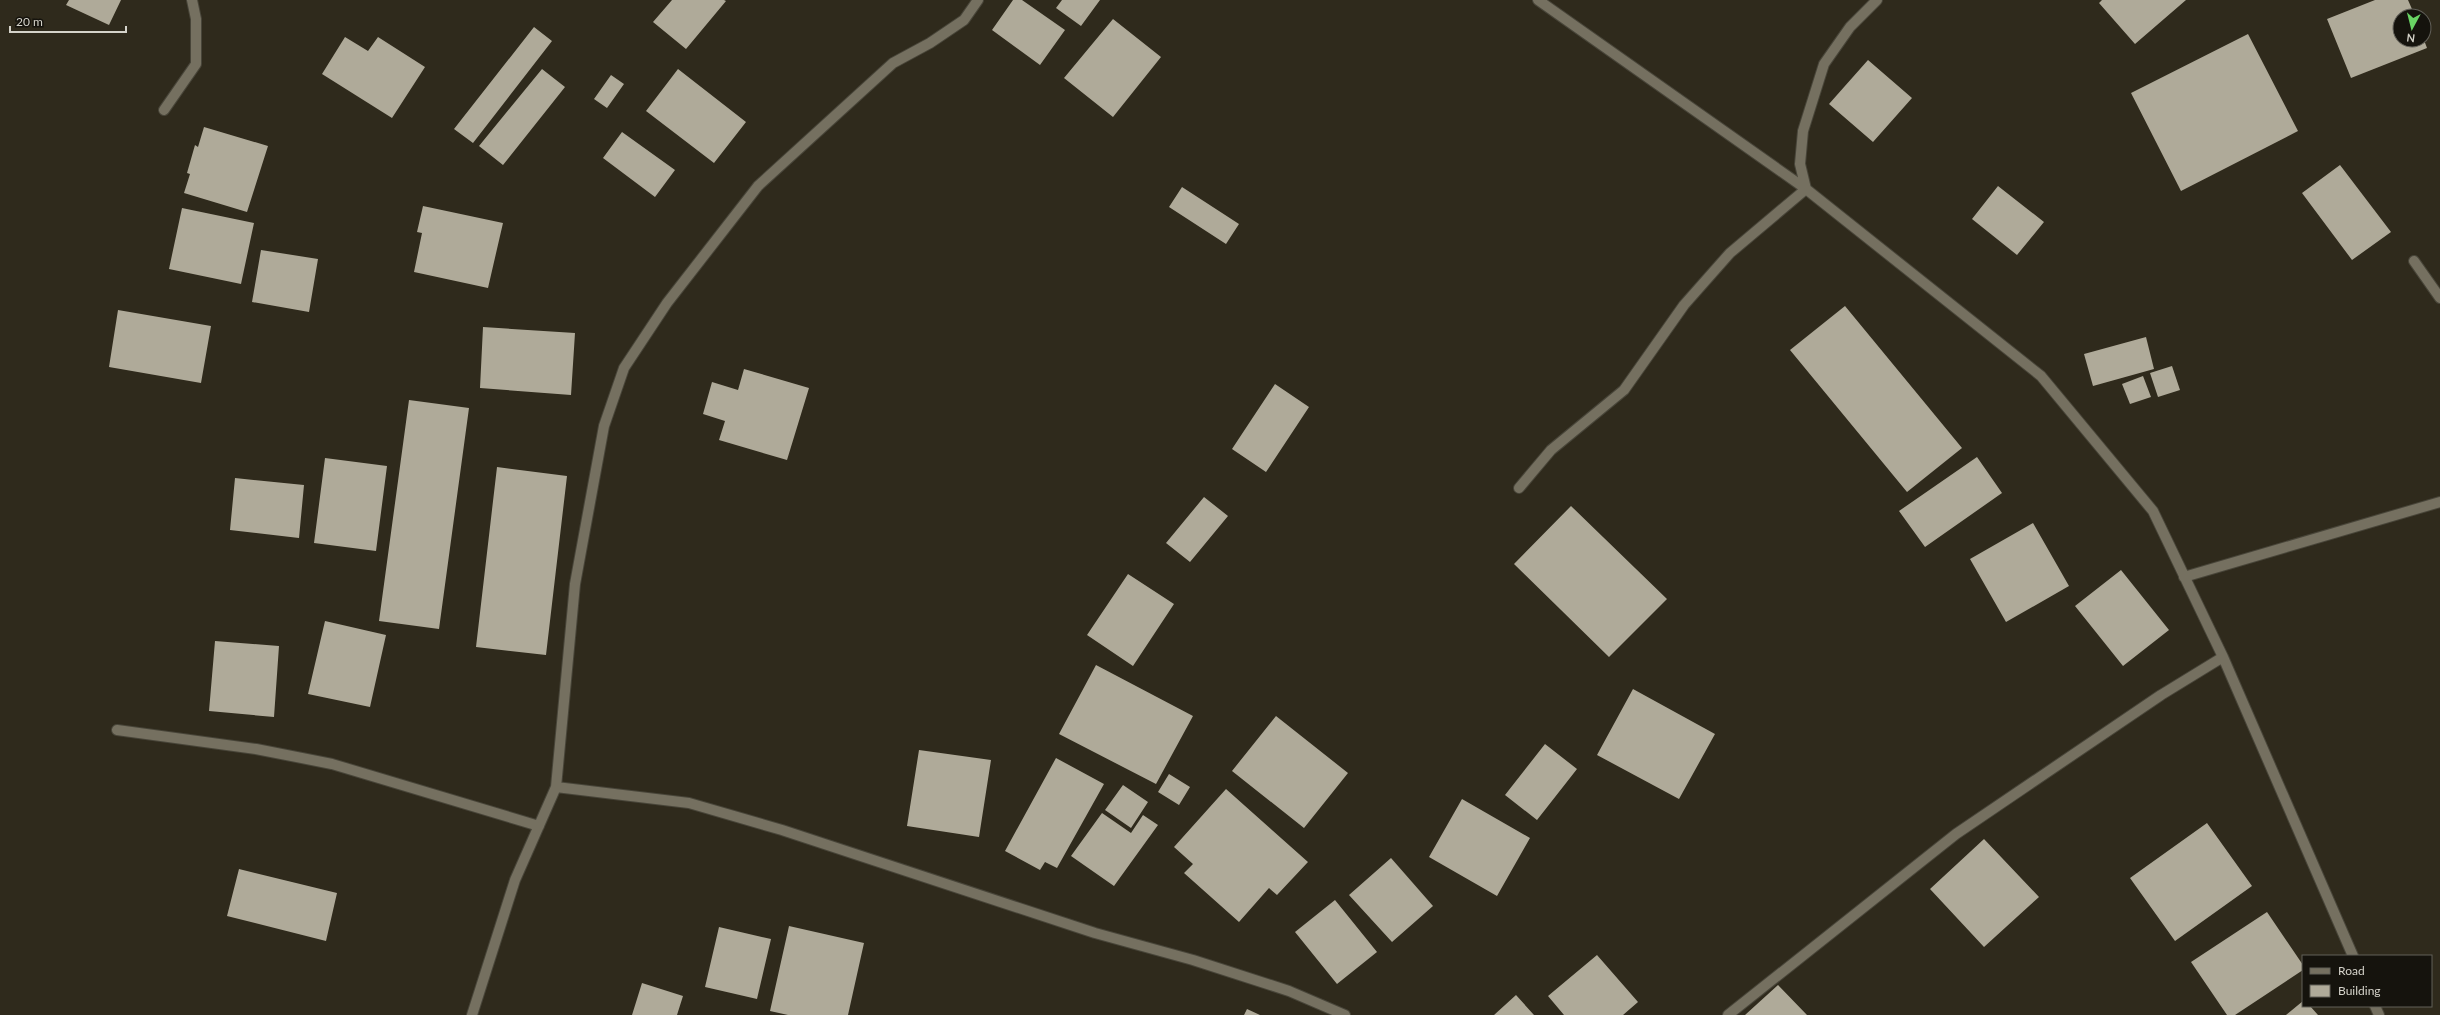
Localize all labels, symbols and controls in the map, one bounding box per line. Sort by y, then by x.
scale bar [10,8,126,34]
north arrow [2392,8,2432,48]
text: 20 m [16,14,43,29]
text: N [2406,31,2416,45]
legend [2302,955,2432,1007]
text: Road [2338,963,2365,978]
text: Building [2338,983,2381,998]

